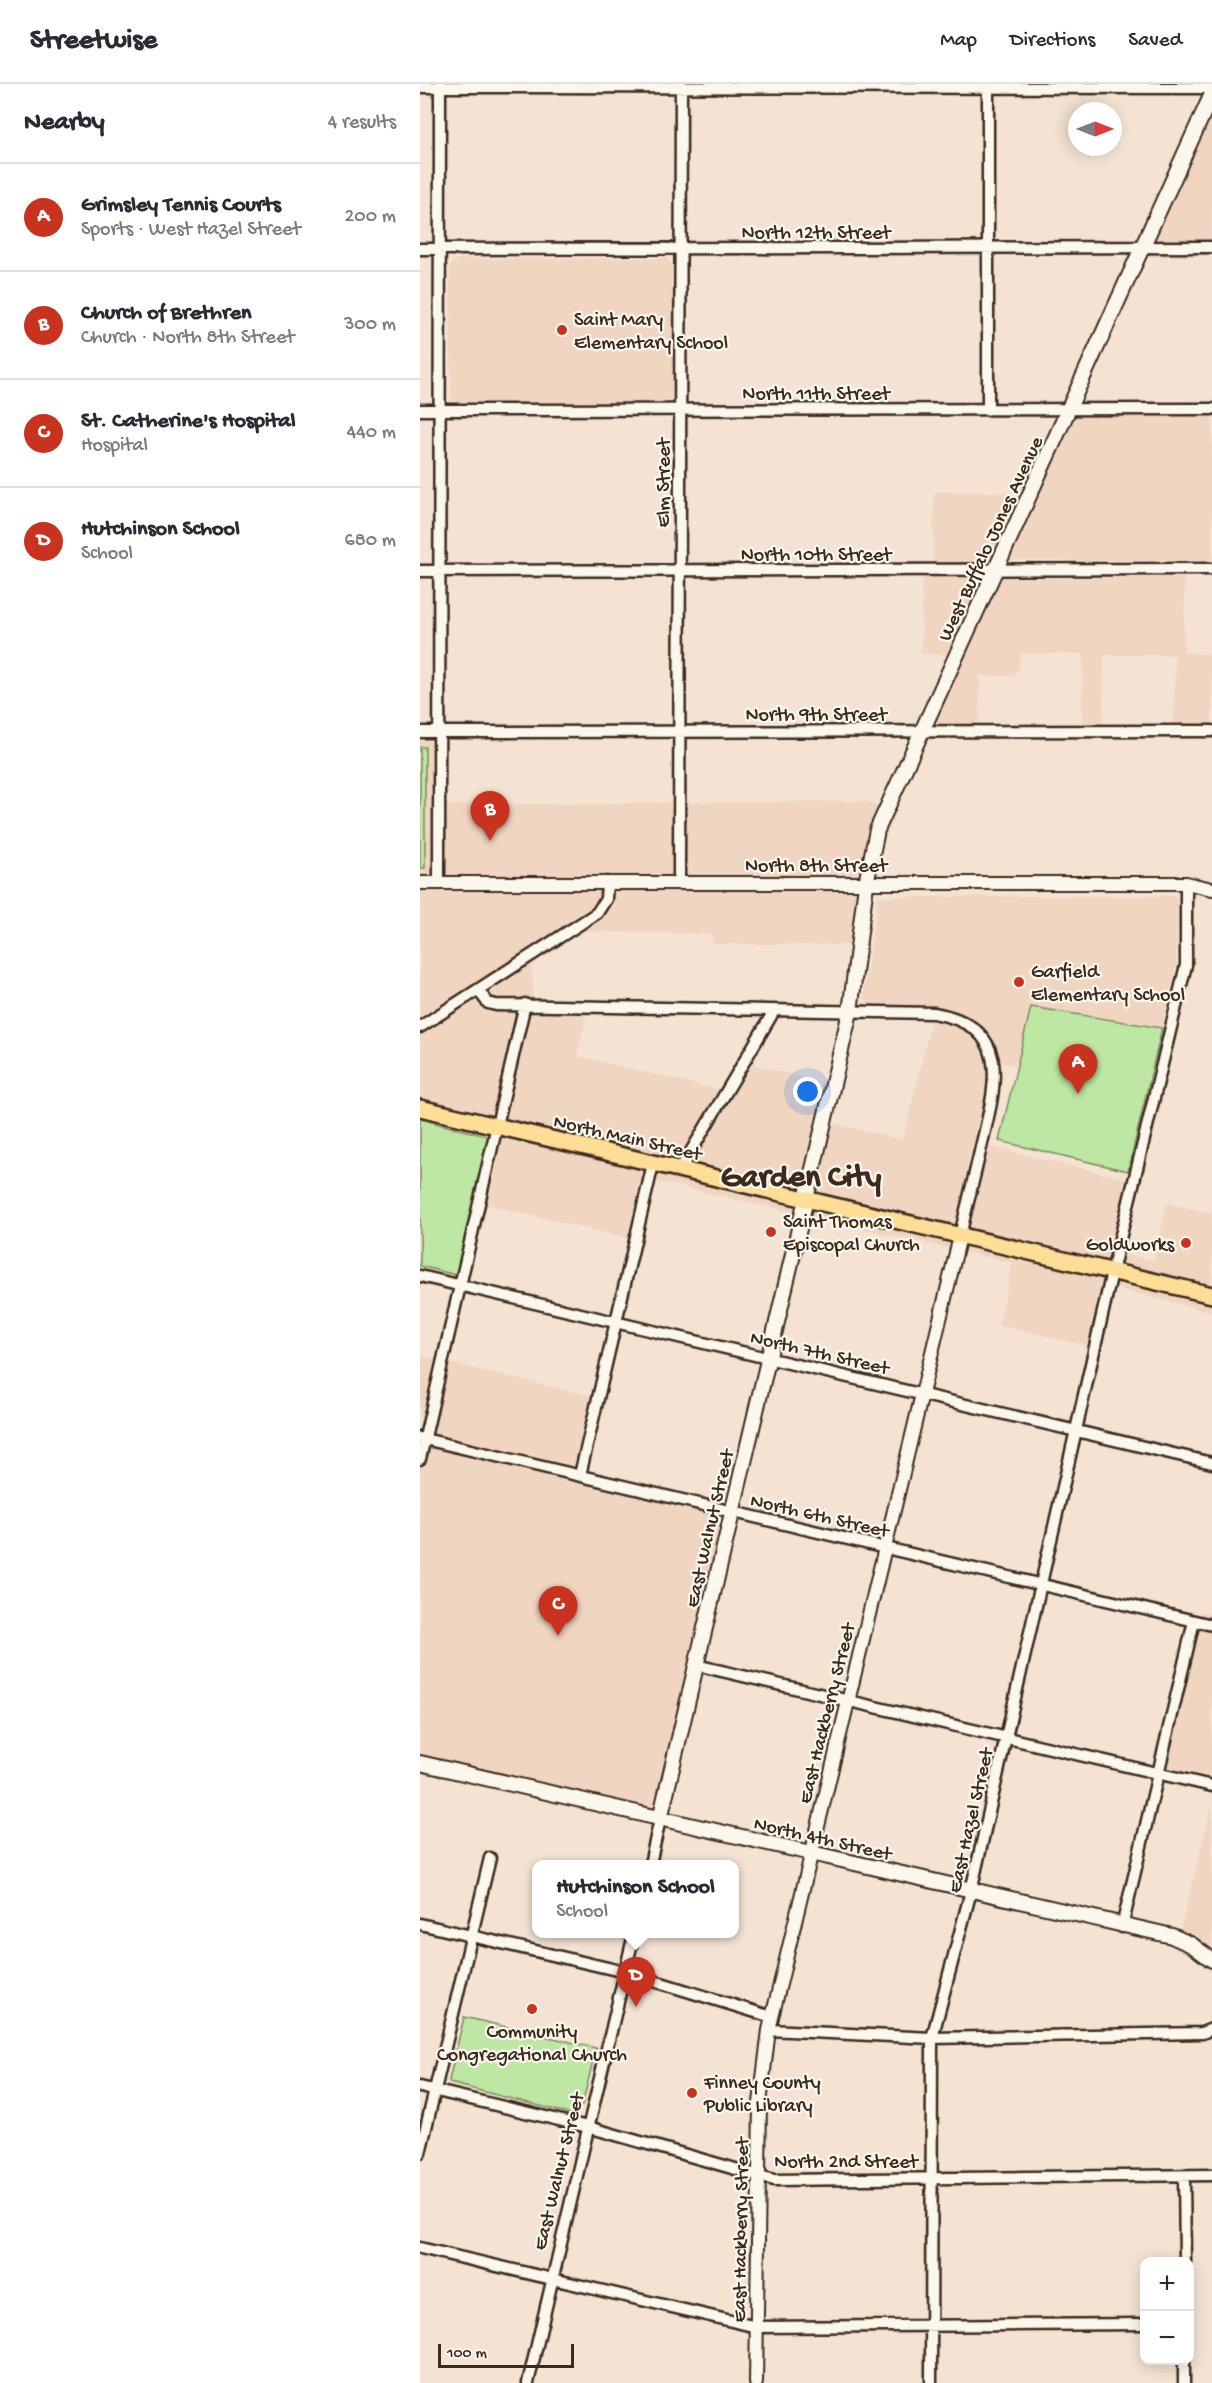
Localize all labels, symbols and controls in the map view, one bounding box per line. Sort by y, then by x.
text: Streetwise [30,25,157,58]
text: Map [940,29,977,54]
text: Directions [1010,29,1095,54]
text: Saved [1128,29,1182,54]
north arrow [1068,102,1122,156]
text: Nearby [24,108,105,139]
text: 4 results [328,112,396,135]
text: Grimsley Tennis Courts [81,193,281,219]
text: A [38,206,49,229]
text: 200 m [345,206,396,229]
text: Sports · West Hazel Street [81,219,301,242]
street label: North 12th Street [741,223,892,246]
text: Church of Brethren [81,301,252,327]
place label: Saint Mary Elementary School [574,310,728,356]
text: B [38,314,49,337]
text: 300 m [344,314,396,337]
marker: Saint Mary Elementary School [555,323,569,337]
text: Church · North 8th Street [81,327,294,350]
street label: North 11th Street [742,384,891,407]
text: St. Catherine's Hospital [81,409,296,435]
text: C [38,422,49,445]
text: 440 m [347,422,396,445]
street label: West Buffalo Jones Avenue [935,433,1050,645]
text: Hospital [81,435,148,458]
street label: Elm Street [654,437,677,528]
text: Hutchinson School [81,517,240,543]
text: D [37,530,50,553]
text: 680 m [345,530,396,553]
text: School [81,543,133,566]
street label: North 10th Street [741,545,893,568]
street label: North 9th Street [745,705,888,728]
pin: B [470,792,510,841]
street label: North 8th Street [745,856,889,879]
place label: Garfield Elementary School [1031,962,1185,1008]
marker: Garfield Elementary School [1012,975,1026,989]
pin: A [1058,1044,1098,1094]
your location [793,1077,822,1106]
street label: North Main Street [551,1111,705,1168]
district label: Garden City [721,1160,881,1198]
place label: Saint Thomas Episcopal Church [783,1212,920,1258]
marker: Saint Thomas Episcopal Church [764,1225,778,1239]
place label: Goldworks [1086,1235,1175,1258]
marker: Goldworks [1179,1236,1193,1250]
street label: North 7th Street [748,1327,893,1382]
street label: East Walnut Street [682,1446,741,1610]
street label: North 6th Street [748,1490,892,1545]
pin: C [538,1586,578,1636]
street label: East Hackberry Street [795,1620,862,1806]
street label: East Hazel Street [945,1744,1001,1895]
street label: North 4th Street [751,1813,895,1868]
popup [532,1860,739,1938]
text: Hutchinson School [556,1875,715,1901]
text: School [556,1901,608,1924]
pin: D [616,1958,656,2007]
marker: Community Congregational Church [525,2002,539,2016]
place label: Community Congregational Church [437,2022,627,2068]
place label: Finney County Public Library [703,2073,821,2119]
marker: Finney County Public Library [685,2086,699,2100]
street label: East Walnut Street [530,2089,592,2253]
street label: East Hackberry Street [729,2136,756,2323]
street label: North 2nd Street [774,2152,919,2175]
map controls [1140,2257,1194,2365]
button: + [1140,2257,1194,2311]
button: − [1140,2311,1194,2365]
scale bar [438,2341,574,2368]
text: 100 m [447,2345,487,2364]

